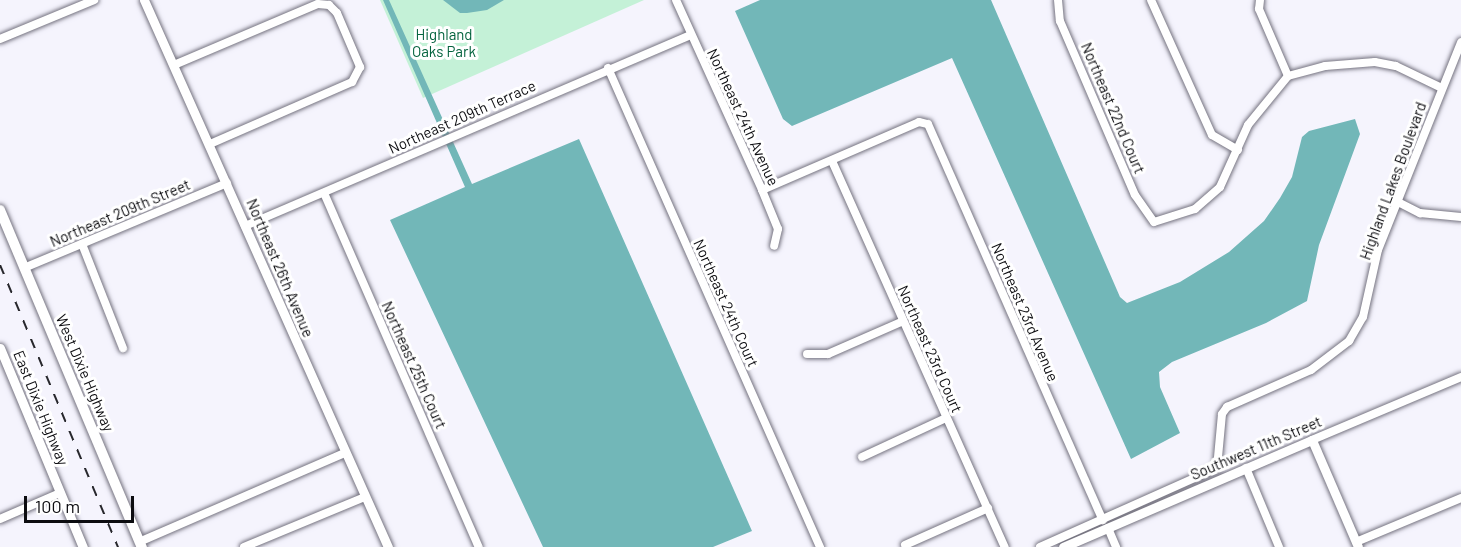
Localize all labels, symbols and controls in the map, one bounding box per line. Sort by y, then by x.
park label: Highland Oaks Park [412,25,476,60]
street label: Northeast 22nd Court [1077,40,1149,176]
street label: Northeast 24th Avenue [703,46,783,188]
street label: Northeast 209th Terrace [386,76,538,158]
street label: Highland Lakes Boulevard [1356,100,1430,262]
street label: Northeast 209th Street [47,175,193,251]
street label: Northeast 26th Avenue [243,196,317,340]
street label: Northeast 24th Court [690,236,762,370]
street label: Northeast 23rd Avenue [988,240,1062,384]
street label: Northeast 23rd Court [894,283,966,415]
street label: Northeast 25th Court [378,299,450,431]
street label: West Dixie Highway [52,312,118,434]
street label: East Dixie Highway [10,348,72,468]
street label: Southwest 11th Street [1188,412,1324,484]
scale bar [27,484,136,522]
text: 100 m [35,495,80,517]

